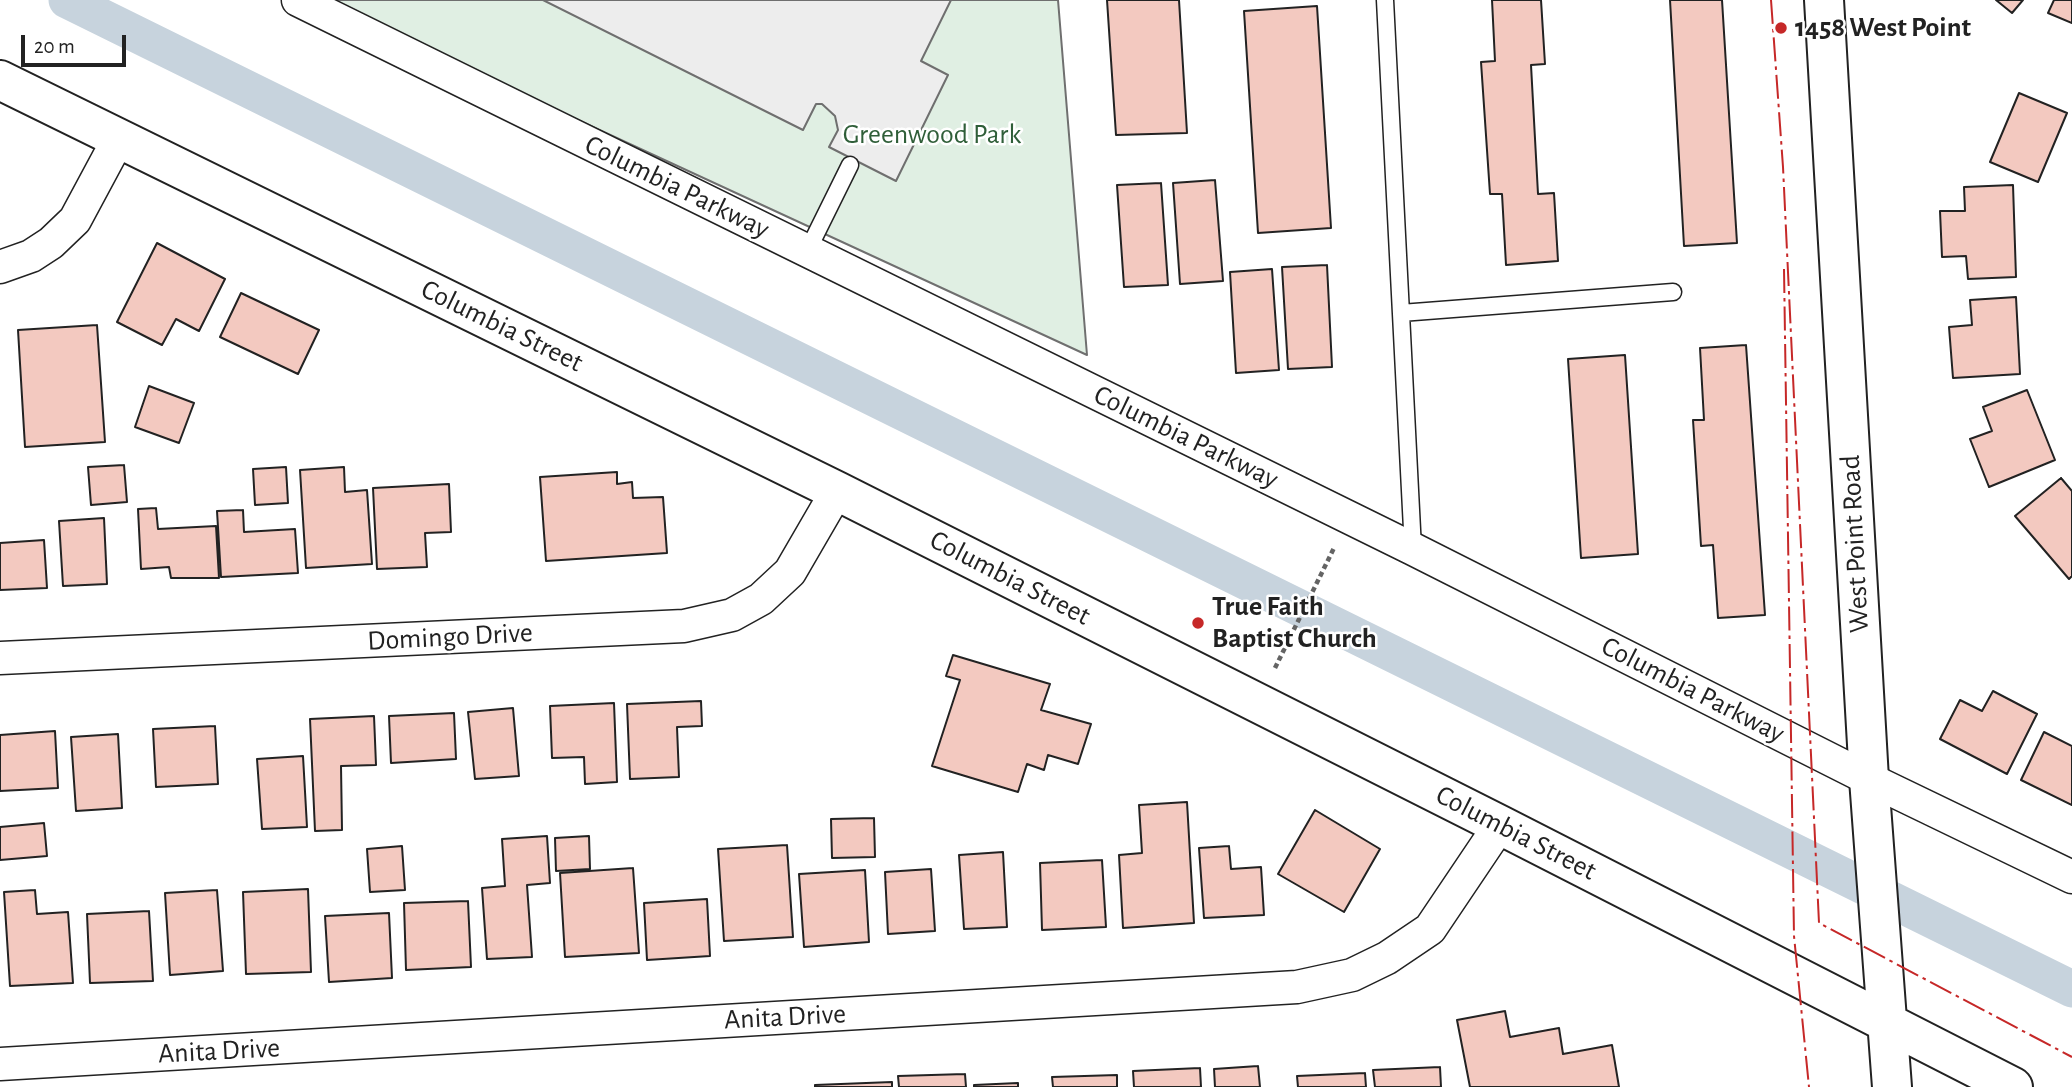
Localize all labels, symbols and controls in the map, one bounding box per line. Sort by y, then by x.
place label: 1458 West Point [1795,11,1971,45]
marker: 1458 West Point [1773,20,1789,36]
scale bar [24,21,130,65]
text: 20 m [34,36,75,57]
park label: Greenwood Park [843,118,1021,152]
street label: Columbia Parkway [579,128,775,246]
street label: Columbia Street [416,272,588,380]
street label: Columbia Parkway [1088,378,1284,496]
street label: West Point Road [1834,454,1876,634]
street label: Columbia Street [924,523,1096,633]
place label: True Faith Baptist Church [1212,590,1377,656]
marker: True Faith Baptist Church [1190,615,1206,631]
street label: Domingo Drive [367,616,533,658]
street label: Columbia Parkway [1596,629,1790,751]
street label: Columbia Street [1430,778,1602,888]
street label: Anita Drive [723,997,847,1037]
street label: Anita Drive [157,1031,281,1071]

